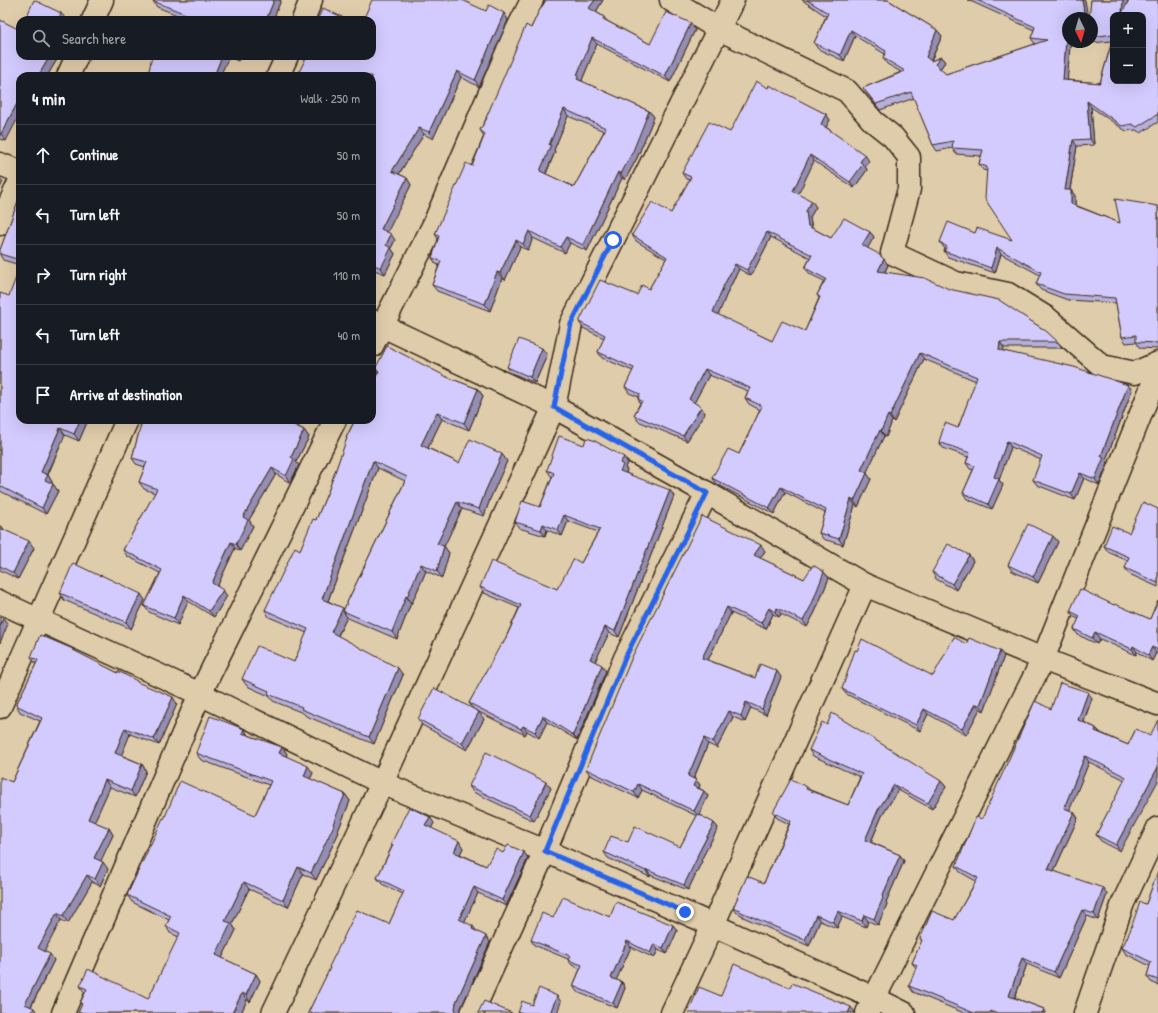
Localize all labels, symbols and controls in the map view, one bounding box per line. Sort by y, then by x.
north arrow [1062,12,1098,48]
map controls [1110,12,1146,84]
button: + [1110,12,1146,48]
search box [16,16,376,60]
icon: search [30,27,52,49]
text: Search here [62,28,126,49]
button: − [1110,48,1146,84]
text: 4 min [32,87,65,110]
text: Walk · 250 m [300,89,360,107]
icon: ahead [32,144,54,166]
text: Continue [70,144,118,165]
text: 50 m [337,146,360,164]
icon: left [32,204,54,226]
text: Turn left [70,204,120,225]
text: 50 m [337,206,360,224]
route start [604,231,622,249]
icon: right [32,264,54,286]
text: Turn right [70,264,126,285]
text: 110 m [333,266,360,284]
icon: left [32,324,54,346]
text: Turn left [70,324,120,345]
text: 40 m [337,326,360,344]
icon: arrive [32,384,54,406]
text: Arrive at destination [70,384,182,405]
route end [676,903,694,921]

